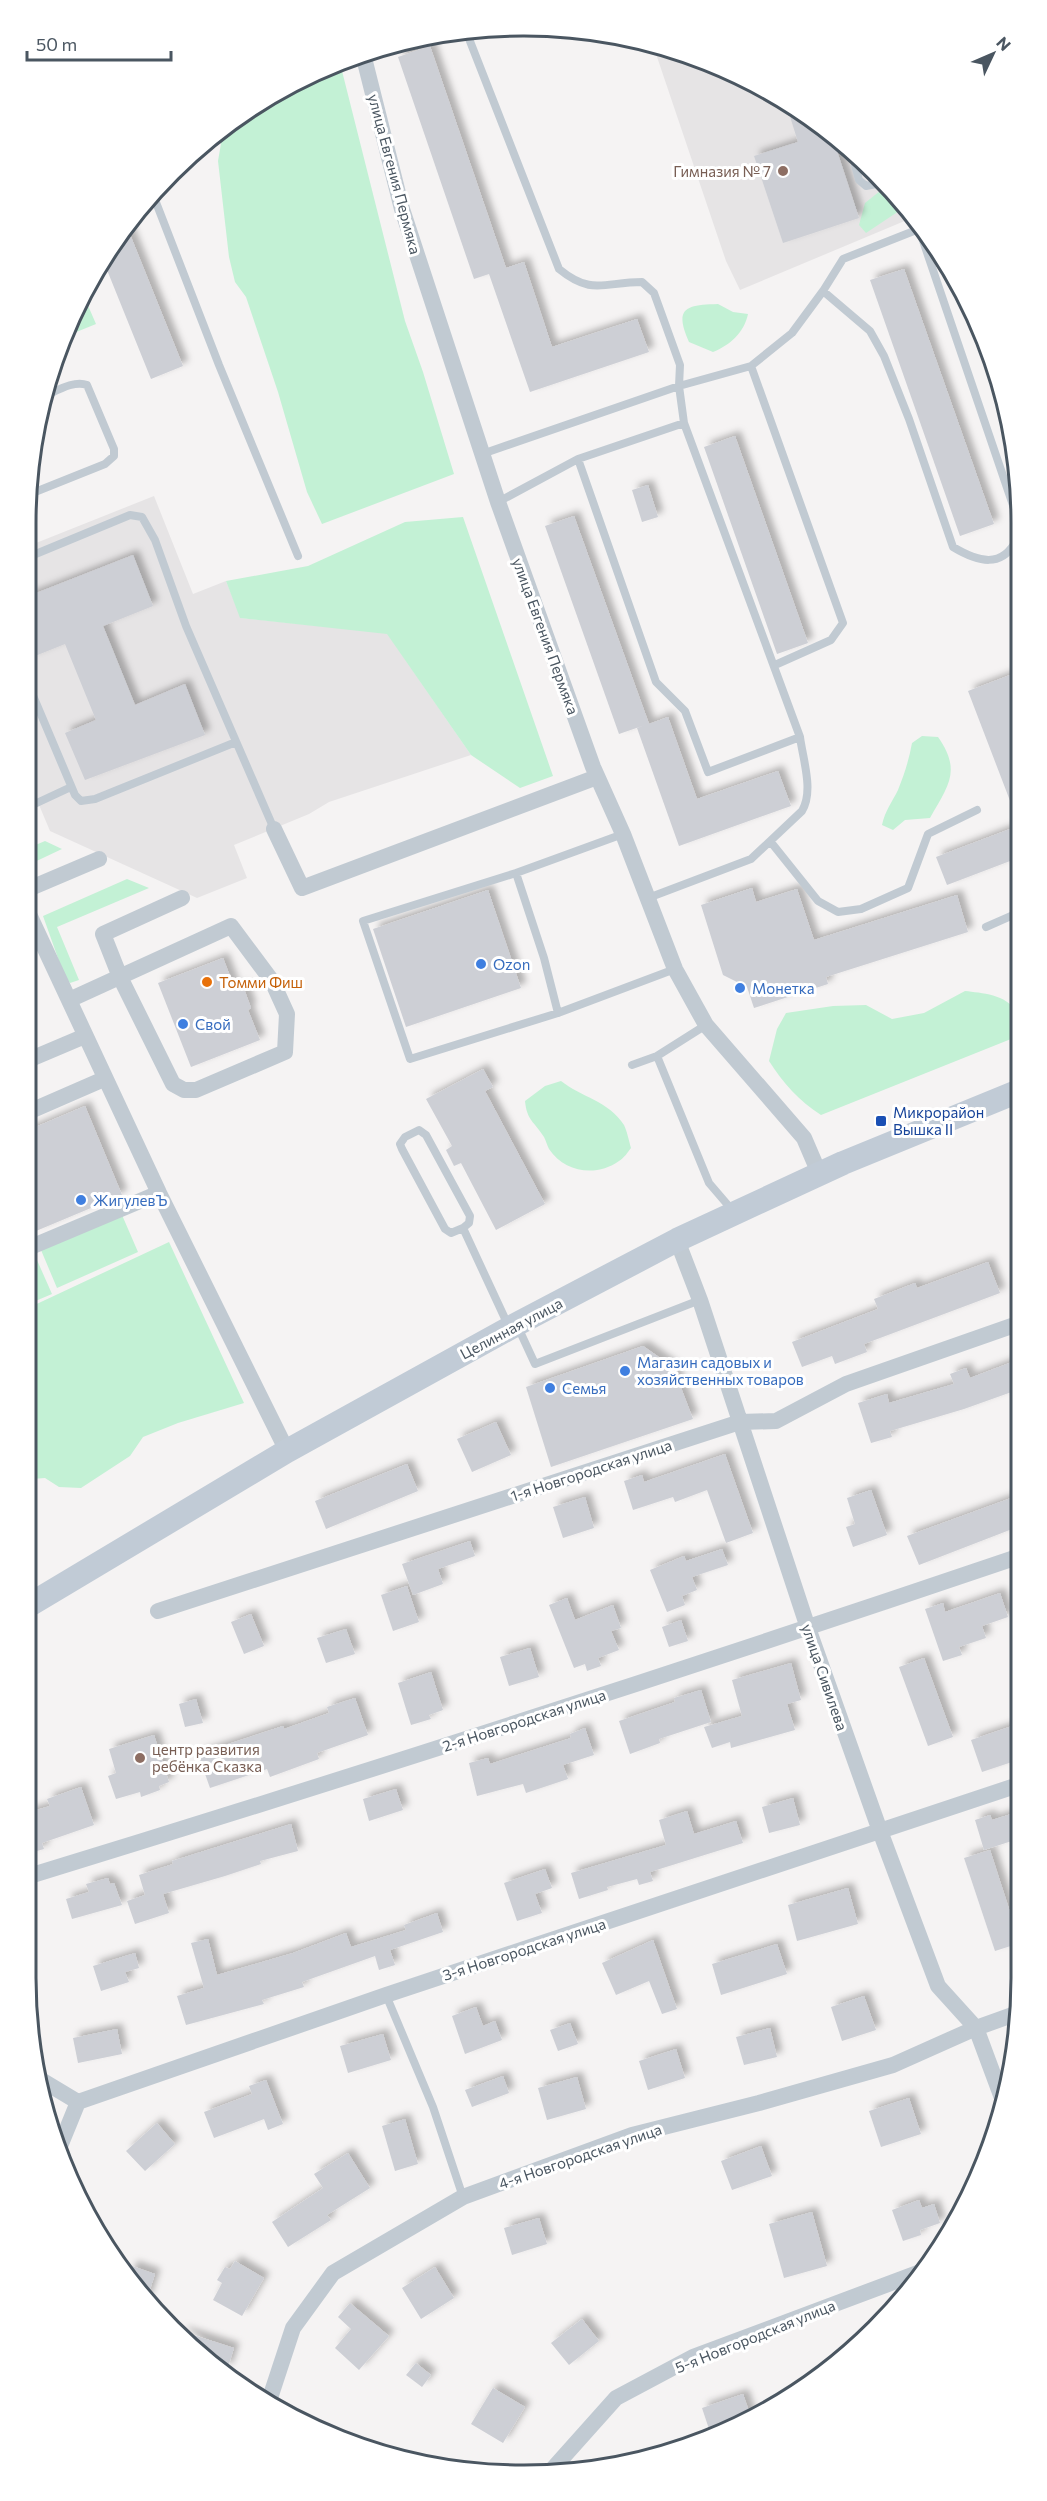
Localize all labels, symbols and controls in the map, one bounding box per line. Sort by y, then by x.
scale bar [27,24,171,62]
north arrow [963,24,1023,84]
text: N [993,32,1015,54]
text: 50 m [36,33,77,55]
street label: улица Евгения Пермяка [365,92,425,256]
place label: Гимназия № 7 [673,162,771,180]
marker: Гимназия № 7 [776,164,790,178]
street label: улица Евгения Пермяка [509,555,583,717]
place label: Ozon [493,955,530,973]
marker: Ozon [474,957,488,971]
place label: Томми Фиш [219,973,303,991]
marker: Томми Фиш [200,975,214,989]
place label: Монетка [752,979,815,997]
marker: Монетка [733,981,747,995]
place label: Свой [195,1015,231,1033]
marker: Свой [176,1017,190,1031]
place label: Микрорайон Вышка II [893,1103,984,1138]
marker: Микрорайон Вышка II [874,1114,888,1128]
place label: ЖигулевЪ [93,1191,167,1209]
marker: ЖигулевЪ [74,1193,88,1207]
street label: Целинная улица [457,1293,565,1363]
place label: Магазин садовых и хозяйственных товаров [637,1353,804,1388]
marker: Магазин садовых и хозяйственных товаров [618,1364,632,1378]
place label: Семья [562,1379,606,1397]
marker: Семья [543,1381,557,1395]
street label: 1-я Новгородская улица [508,1435,674,1505]
street label: улица Сивилева [798,1621,852,1733]
street label: 2-я Новгородская улица [440,1685,608,1755]
place label: центр развития ребёнка Сказка [152,1740,262,1775]
marker: центр развития ребёнка Сказка [133,1751,147,1765]
street label: 3-я Новгородская улица [440,1914,608,1984]
street label: 4-я Новгородская улица [496,2120,664,2192]
street label: 5-я Новгородская улица [672,2296,838,2376]

